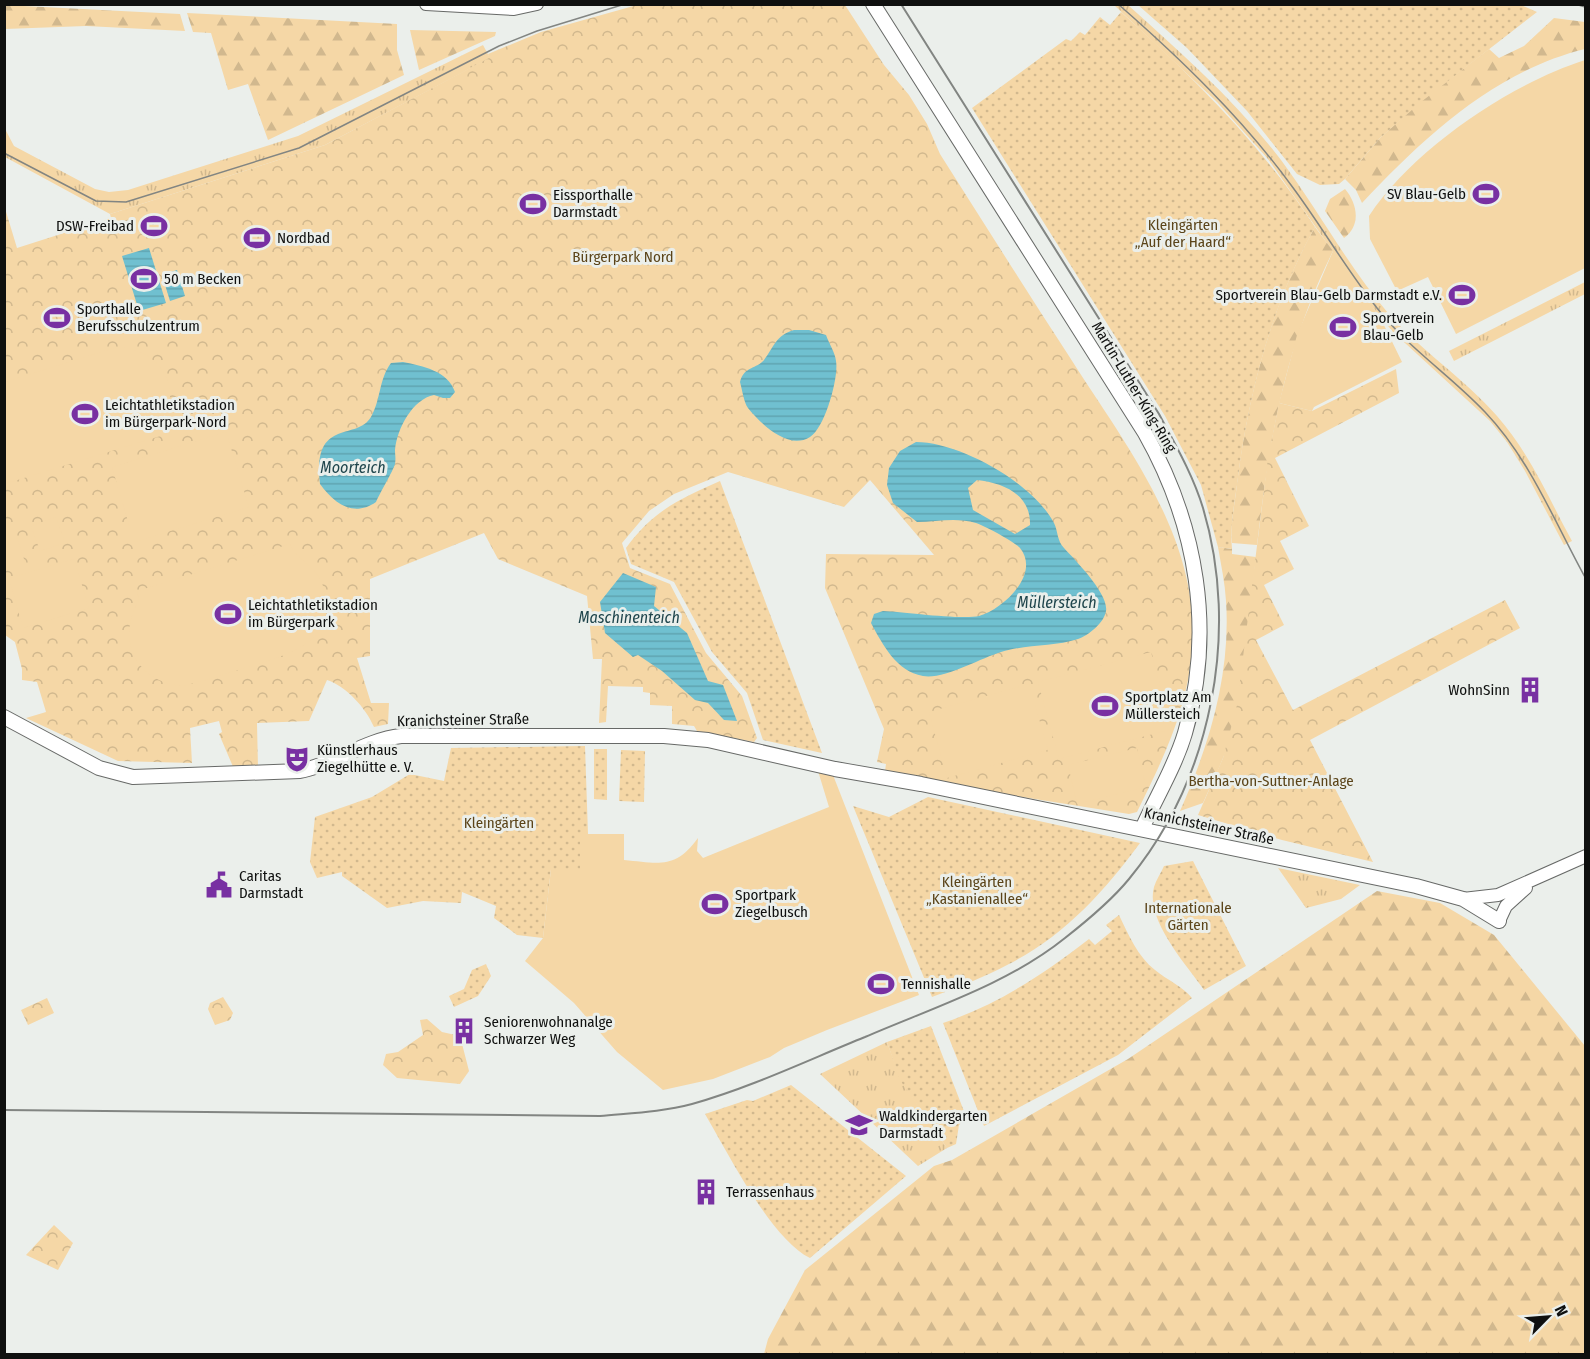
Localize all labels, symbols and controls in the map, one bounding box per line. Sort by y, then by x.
sports icon: SV Blau-Gelb [1471,179,1501,209]
place label: SV Blau-Gelb [1387,185,1466,203]
place label: Eissporthalle Darmstadt [553,186,633,221]
sports icon: Eissporthalle Darmstadt [518,189,548,219]
sports icon: DSW-Freibad [139,211,169,241]
park label: Kleingärten „Auf der Haard“ [1135,216,1231,251]
place label: DSW-Freibad [56,217,134,235]
sports icon: Nordbad [242,223,272,253]
place label: Nordbad [277,229,330,247]
park label: Bürgerpark Nord [572,248,674,266]
sports icon: 50 m Becken [129,264,159,294]
place label: 50 m Becken [164,270,242,288]
sports icon: Sportverein Blau-Gelb Darmstadt e.V. [1447,280,1477,310]
place label: Sportverein Blau-Gelb Darmstadt e.V. [1215,286,1442,304]
place label: Sporthalle Berufsschulzentrum [77,300,200,335]
sports icon: Sporthalle Berufsschulzentrum [42,303,72,333]
place label: Sportverein Blau-Gelb [1363,309,1434,344]
sports icon: Sportverein Blau-Gelb [1328,312,1358,342]
street label: Martin-Luther-King-Ring [1088,318,1180,456]
place label: Leichtathletikstadion im Bürgerpark-Nord [105,396,235,431]
sports icon: Leichtathletikstadion im Bürgerpark-Nord [70,399,100,429]
water label: Moorteich [320,458,386,477]
water label: Müllersteich [1017,593,1097,612]
place label: Leichtathletikstadion im Bürgerpark [248,596,378,631]
sports icon: Leichtathletikstadion im Bürgerpark [213,599,243,629]
water label: Maschinenteich [578,608,680,627]
building icon: WohnSinn [1515,675,1545,705]
place label: WohnSinn [1448,681,1510,699]
place label: Sportplatz Am Müllersteich [1125,688,1211,723]
sports icon: Sportplatz Am Müllersteich [1090,691,1120,721]
street label: Kranichsteiner Straße [397,710,529,730]
place label: Künstlerhaus Ziegelhütte e. V. [317,741,414,776]
theatre icon: Künstlerhaus Ziegelhütte e. V. [282,744,312,774]
park label: Bertha-von-Suttner-Anlage [1188,772,1354,790]
street label: Kranichsteiner Straße [1142,803,1276,849]
park label: Kleingärten [464,814,534,832]
place label: Caritas Darmstadt [239,867,303,902]
public building icon: Caritas Darmstadt [204,870,234,900]
park label: Kleingärten „Kastanienallee“ [926,873,1028,908]
place label: Sportpark Ziegelbusch [735,886,808,921]
sports icon: Sportpark Ziegelbusch [700,889,730,919]
park label: Internationale Gärten [1144,899,1232,934]
sports icon: Tennishalle [866,969,896,999]
place label: Tennishalle [901,975,971,993]
place label: Seniorenwohnanalge Schwarzer Weg [484,1013,613,1048]
building icon: Seniorenwohnanalge Schwarzer Weg [449,1016,479,1046]
place label: Waldkindergarten Darmstadt [879,1107,987,1142]
school or university icon: Waldkindergarten Darmstadt [844,1110,874,1140]
building icon: Terrassenhaus [691,1177,721,1207]
place label: Terrassenhaus [726,1183,814,1201]
north arrow [1518,1287,1578,1347]
text: N [1551,1303,1572,1319]

